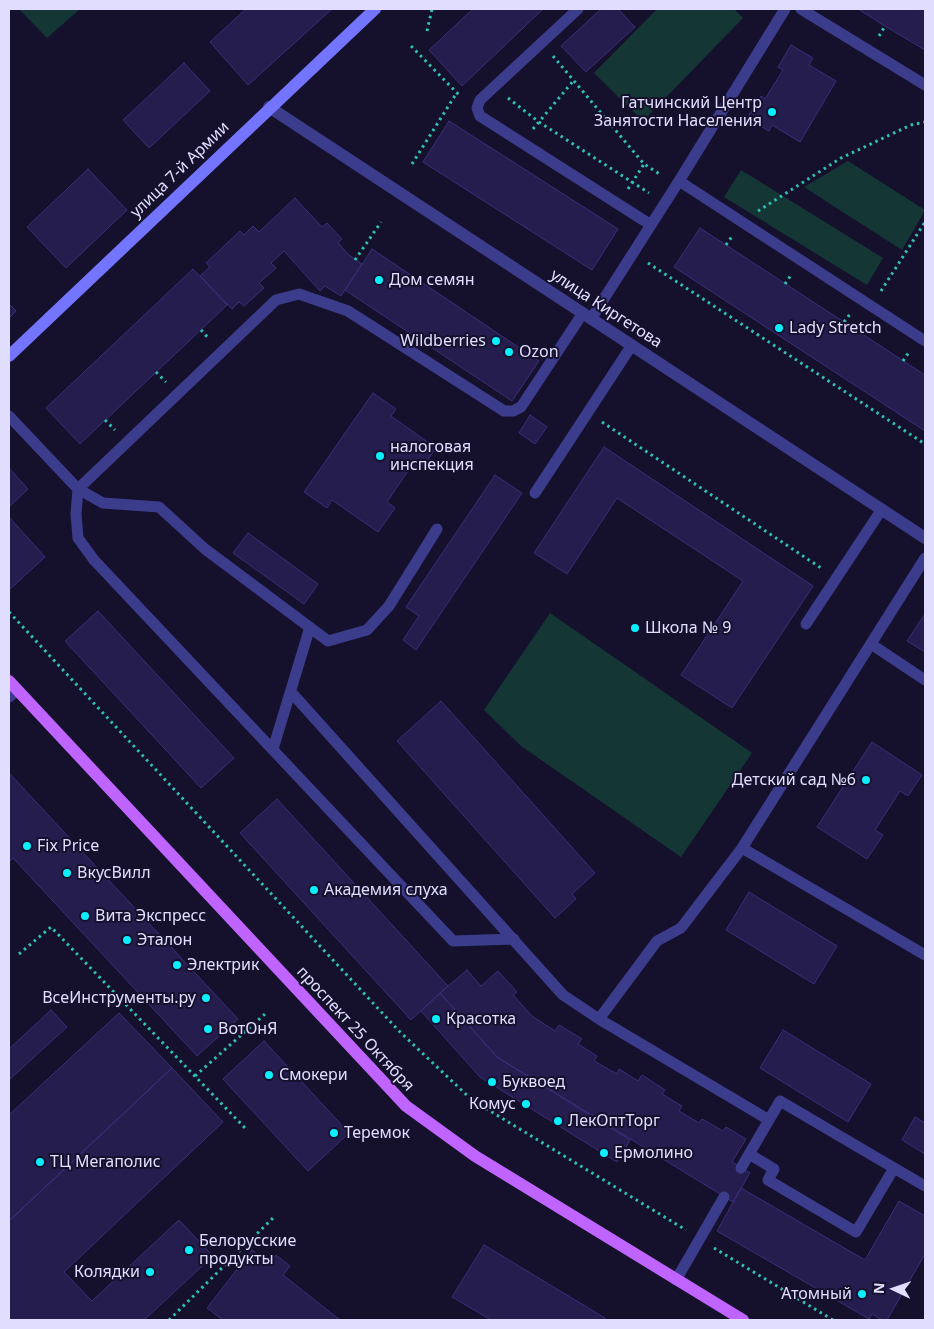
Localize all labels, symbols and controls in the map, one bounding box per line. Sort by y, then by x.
place label: Гатчинский Центр Занятости Населения [594,93,762,131]
marker: Гатчинский Центр Занятости Населения [766,106,778,118]
street label: улица 7-й Армии [127,118,233,222]
street label: улица Киргетова [547,266,665,352]
place label: Дом семян [389,270,475,290]
marker: Дом семян [373,274,385,286]
place label: Lady Stretch [789,318,882,338]
marker: Lady Stretch [773,322,785,334]
place label: Wildberries [400,331,486,351]
marker: Wildberries [490,335,502,347]
place label: Ozon [519,342,559,362]
marker: Ozon [503,346,515,358]
place label: налоговая инспекция [390,437,474,475]
marker: налоговая инспекция [374,450,386,462]
place label: Школа № 9 [645,618,731,638]
marker: Школа № 9 [629,622,641,634]
place label: Детский сад №6 [732,770,856,790]
marker: Детский сад №6 [860,774,872,786]
place label: Fix Price [37,836,99,856]
marker: Fix Price [21,840,33,852]
place label: ВкусВилл [77,863,151,883]
marker: ВкусВилл [61,867,73,879]
place label: Академия слуха [324,880,448,900]
marker: Академия слуха [308,884,320,896]
place label: Вита Экспресс [95,906,206,926]
marker: Вита Экспресс [79,910,91,922]
place label: Эталон [137,930,192,950]
marker: Эталон [121,934,133,946]
place label: Электрик [187,955,259,975]
marker: Электрик [171,959,183,971]
street label: проспект 25 Октября [292,963,418,1095]
place label: ВсеИнструменты.ру [42,988,196,1008]
marker: ВсеИнструменты.ру [200,992,212,1004]
place label: Красотка [446,1009,516,1029]
marker: Красотка [430,1013,442,1025]
place label: ВотОнЯ [218,1019,277,1039]
marker: ВотОнЯ [202,1023,214,1035]
place label: Смокери [279,1065,348,1085]
marker: Смокери [263,1069,275,1081]
place label: Буквоед [502,1072,565,1092]
marker: Буквоед [486,1076,498,1088]
place label: Комус [469,1094,516,1114]
marker: Комус [520,1098,532,1110]
place label: ЛекОптТорг [568,1111,660,1131]
marker: ЛекОптТорг [552,1115,564,1127]
place label: Теремок [344,1123,410,1143]
marker: Теремок [328,1127,340,1139]
place label: Ермолино [614,1143,693,1163]
marker: Ермолино [598,1147,610,1159]
place label: ТЦ Мегаполис [50,1152,161,1172]
marker: ТЦ Мегаполис [34,1156,46,1168]
place label: Белорусские продукты [199,1231,296,1269]
marker: Белорусские продукты [183,1244,195,1256]
place label: Колядки [74,1262,140,1282]
north arrow [869,1264,919,1314]
marker: Колядки [144,1266,156,1278]
text: N [869,1282,888,1294]
place label: Атомный [781,1284,852,1304]
marker: Атомный [856,1288,868,1300]

